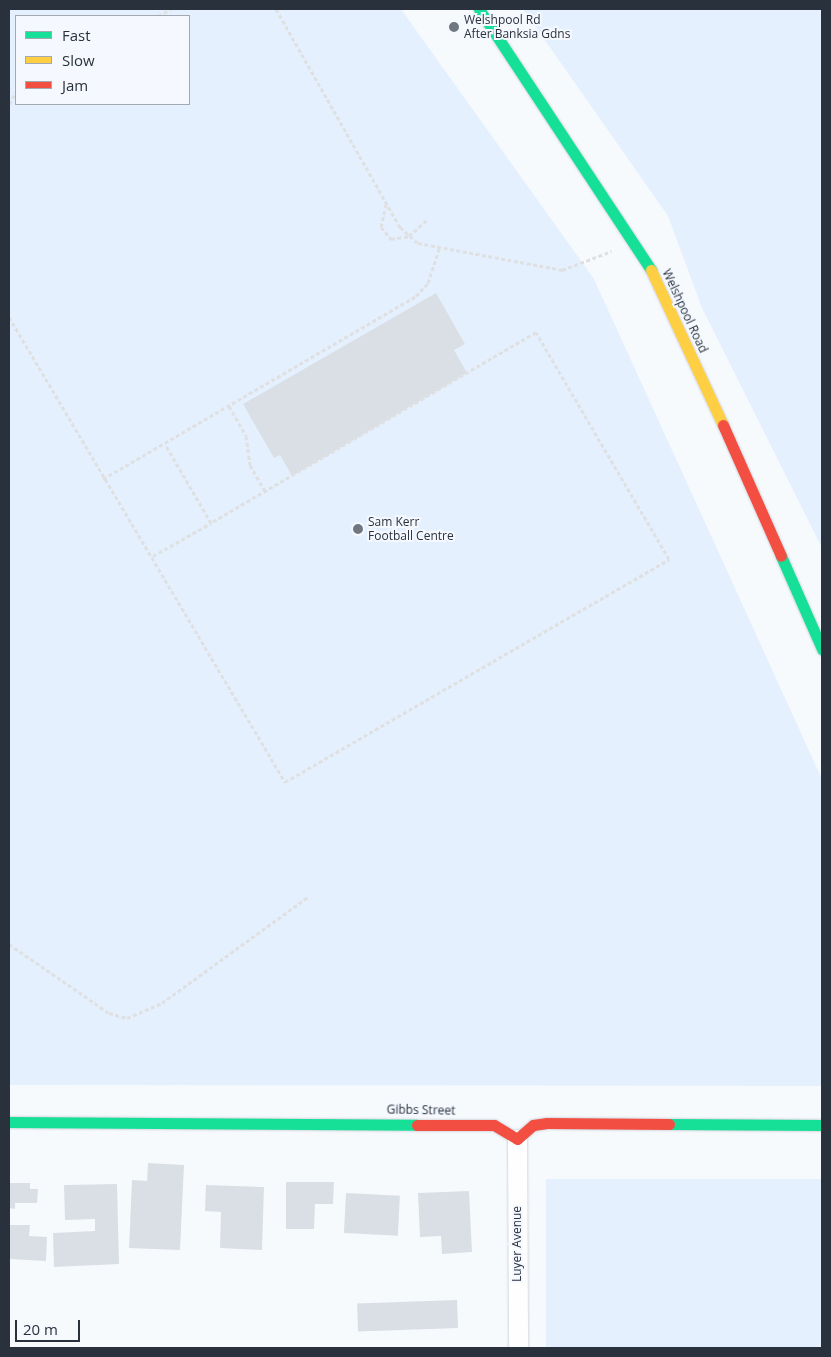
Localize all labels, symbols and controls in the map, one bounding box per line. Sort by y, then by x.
place label: Welshpool Rd After Banksia Gdns [464,13,570,41]
legend [15,15,190,105]
marker: Welshpool Rd After Banksia Gdns [448,21,460,33]
text: Fast [62,25,91,45]
text: Slow [62,50,95,70]
text: Jam [62,75,88,95]
street label: Welshpool Road [659,267,711,355]
place label: Sam Kerr Football Centre [368,515,454,543]
marker: Sam Kerr Football Centre [352,523,364,535]
street label: Gibbs Street [386,1102,456,1118]
street label: Luyer Avenue [510,1206,524,1282]
scale bar [18,1310,82,1342]
text: 20 m [23,1319,58,1339]

